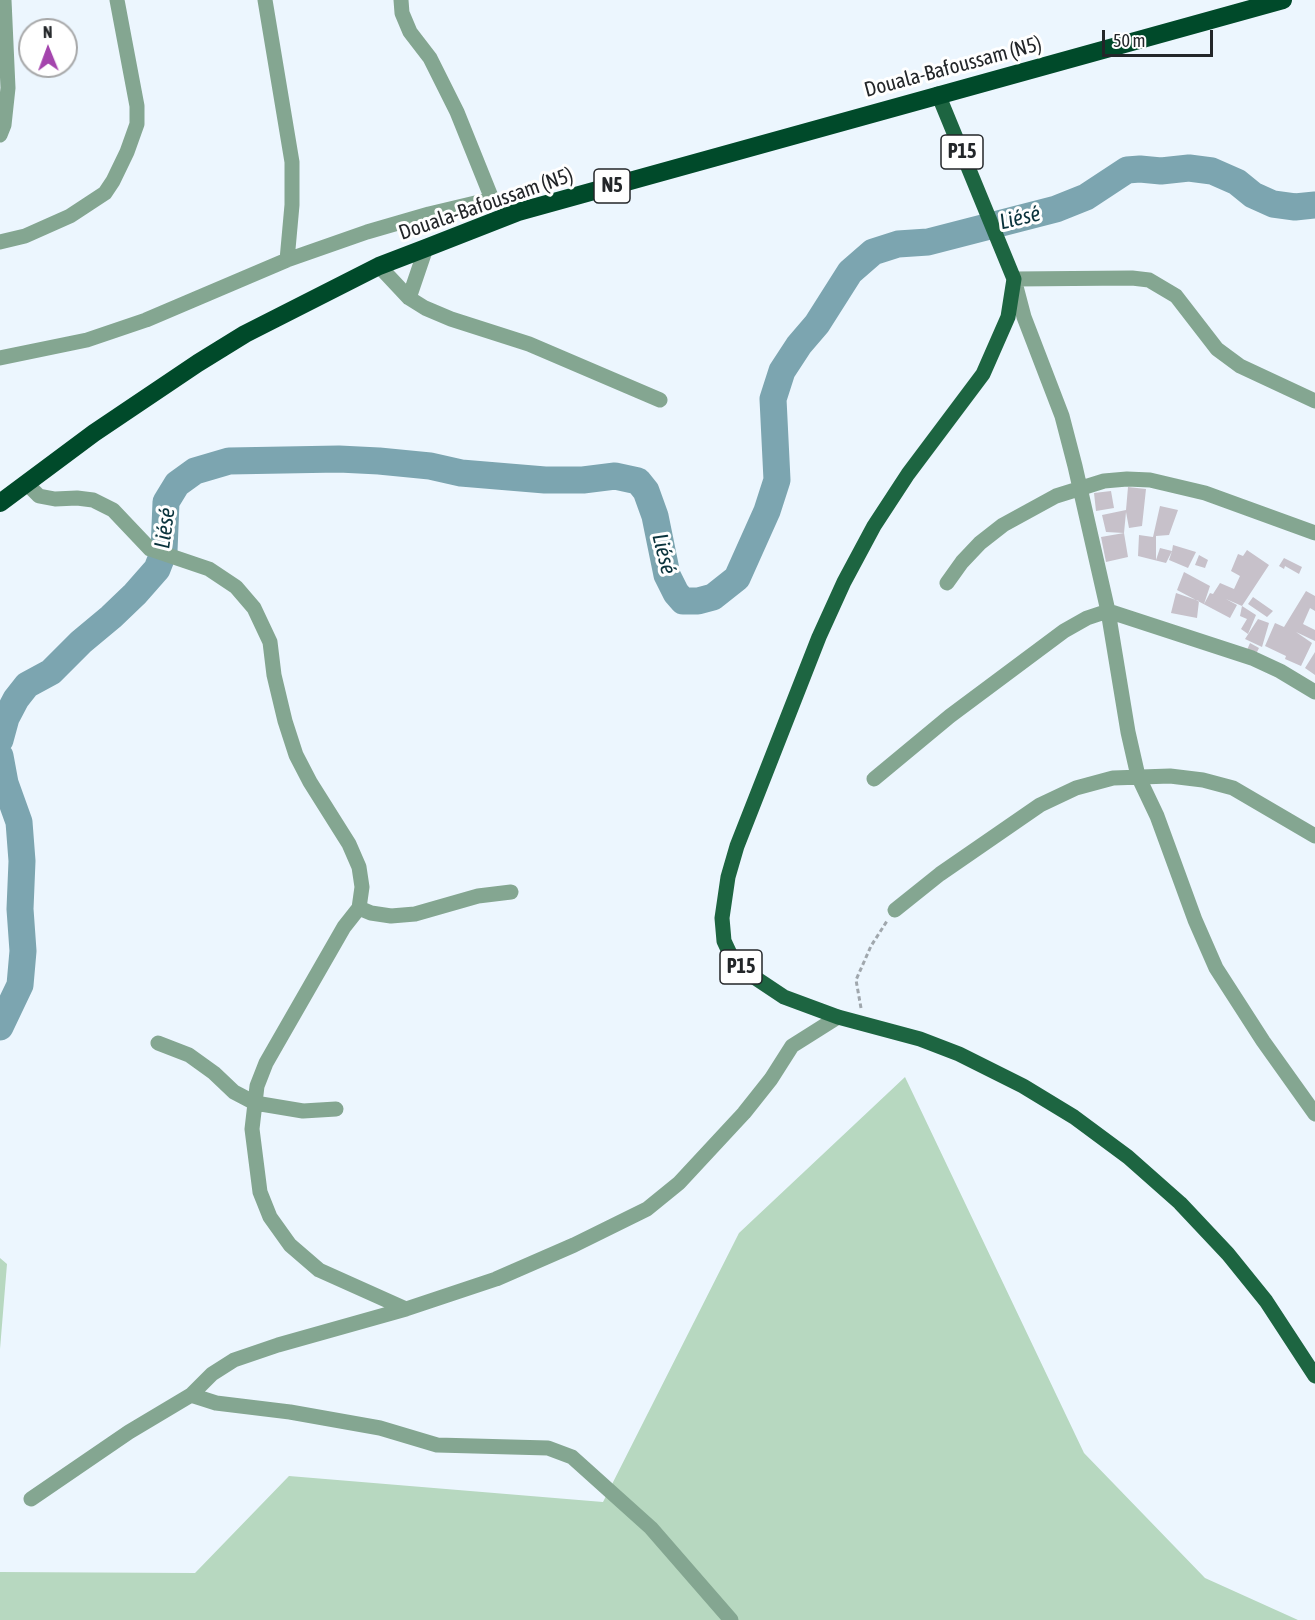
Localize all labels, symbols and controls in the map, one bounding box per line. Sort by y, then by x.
north arrow [18,18,78,78]
scale bar [1105,18,1216,56]
text: N [43,23,53,41]
text: 50 m [1113,30,1145,51]
street label: Douala-Bafoussam (N5) [862,31,1044,103]
road number: P15 [941,135,983,169]
street label: Douala-Bafoussam (N5) [396,162,576,246]
road number: N5 [594,169,630,203]
water label: Liésé [997,200,1043,236]
water label: Liésé [149,506,181,550]
water label: Liésé [646,531,682,577]
road number: P15 [720,950,762,984]

